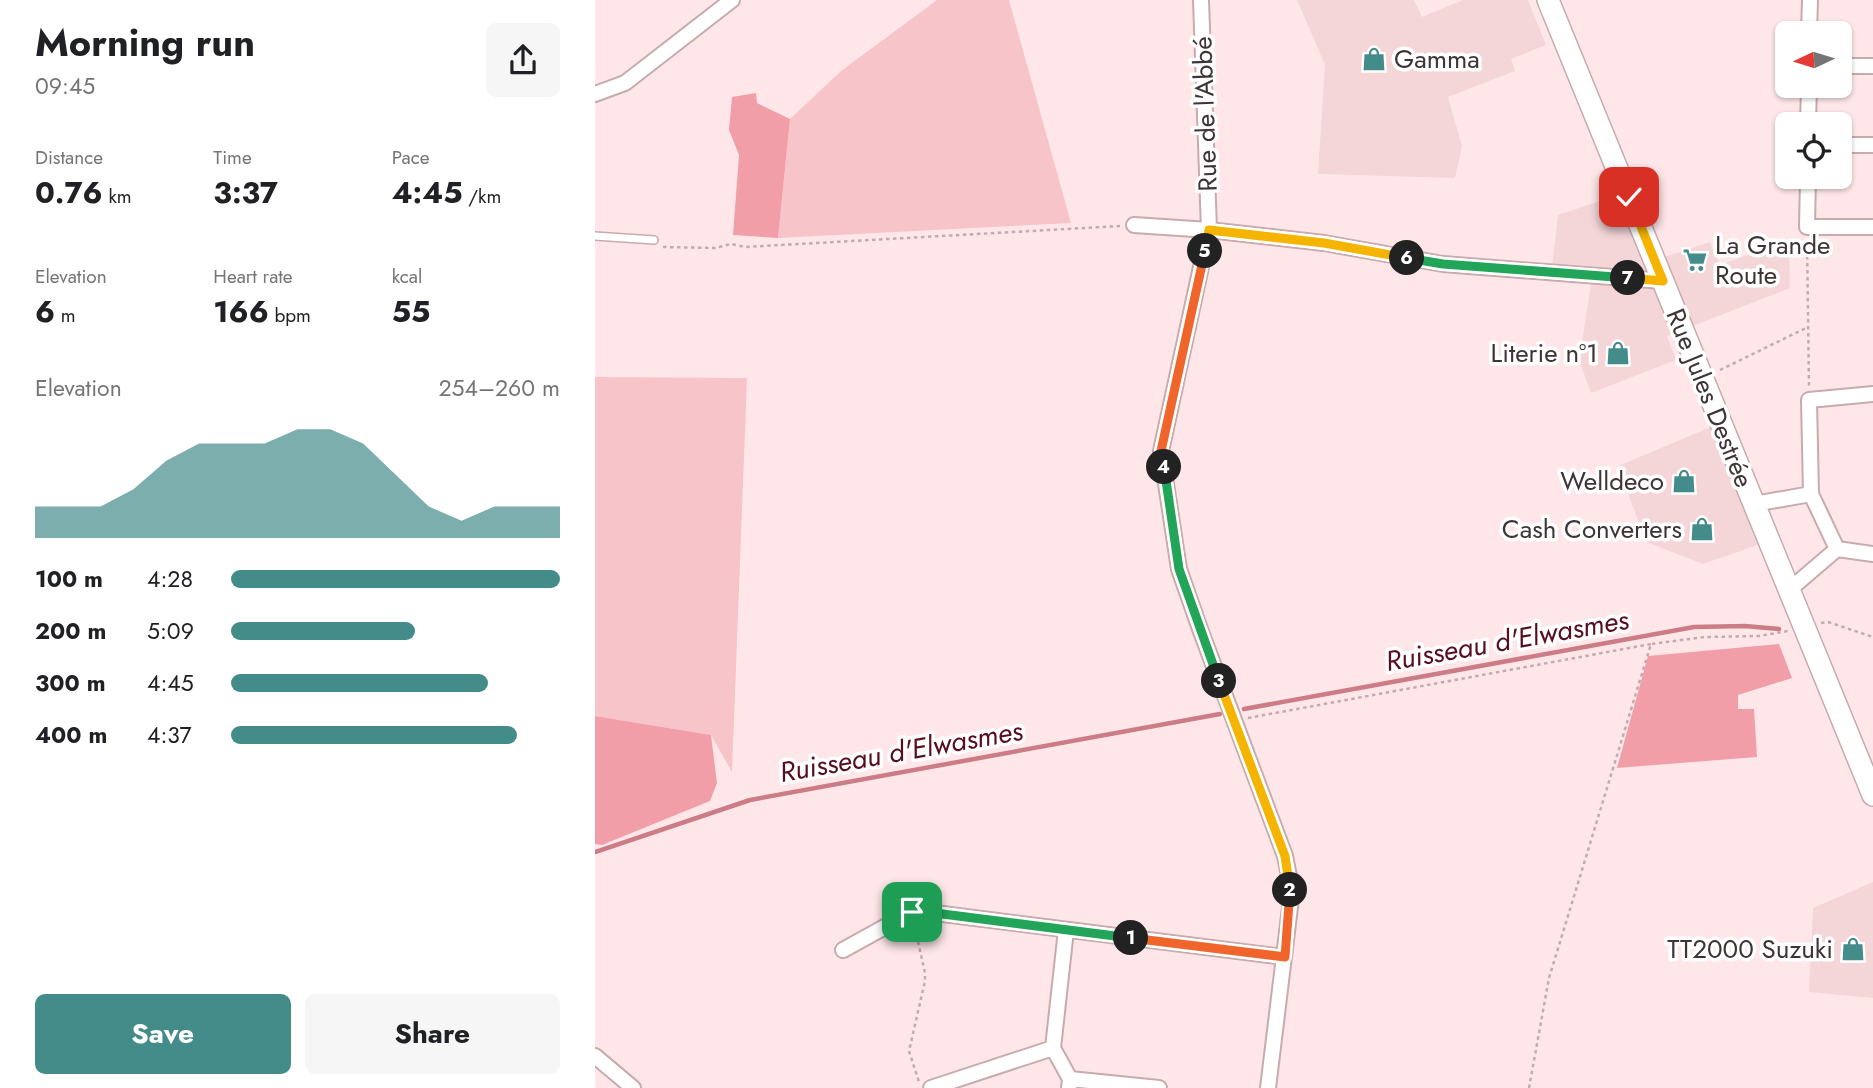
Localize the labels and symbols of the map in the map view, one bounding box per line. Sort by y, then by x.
north arrow [1775,21,1851,98]
street label: Rue de l'Abbé [1183,36,1227,192]
place label: Gamma [1394,40,1480,78]
shop icon: Gamma [1360,45,1388,73]
pin [1599,167,1659,227]
place label: La Grande Route [1715,226,1830,294]
pin: 5 [1187,233,1223,268]
pin: 6 [1389,240,1425,276]
supermarket icon: La Grande Route [1681,246,1709,274]
pin: 7 [1611,260,1645,296]
street label: Rue Jules Destrée [1657,303,1763,493]
place label: Literie n°1 [1490,334,1598,372]
shop icon: Literie n°1 [1604,339,1632,367]
pin: 4 [1147,449,1181,484]
place label: Welldeco [1560,462,1664,500]
shop icon: Welldeco [1670,467,1698,495]
place label: Cash Converters [1502,510,1682,548]
shop icon: Cash Converters [1688,515,1716,543]
water label: Ruisseau d'Elwasmes [1382,599,1633,682]
pin: 3 [1201,664,1237,698]
water label: Ruisseau d'Elwasmes [776,710,1027,793]
pin: 2 [1273,872,1307,908]
pin [882,882,942,942]
pin: 1 [1113,920,1149,956]
place label: TT2000 Suzuki [1667,930,1833,968]
shop icon: TT2000 Suzuki [1839,935,1867,963]

